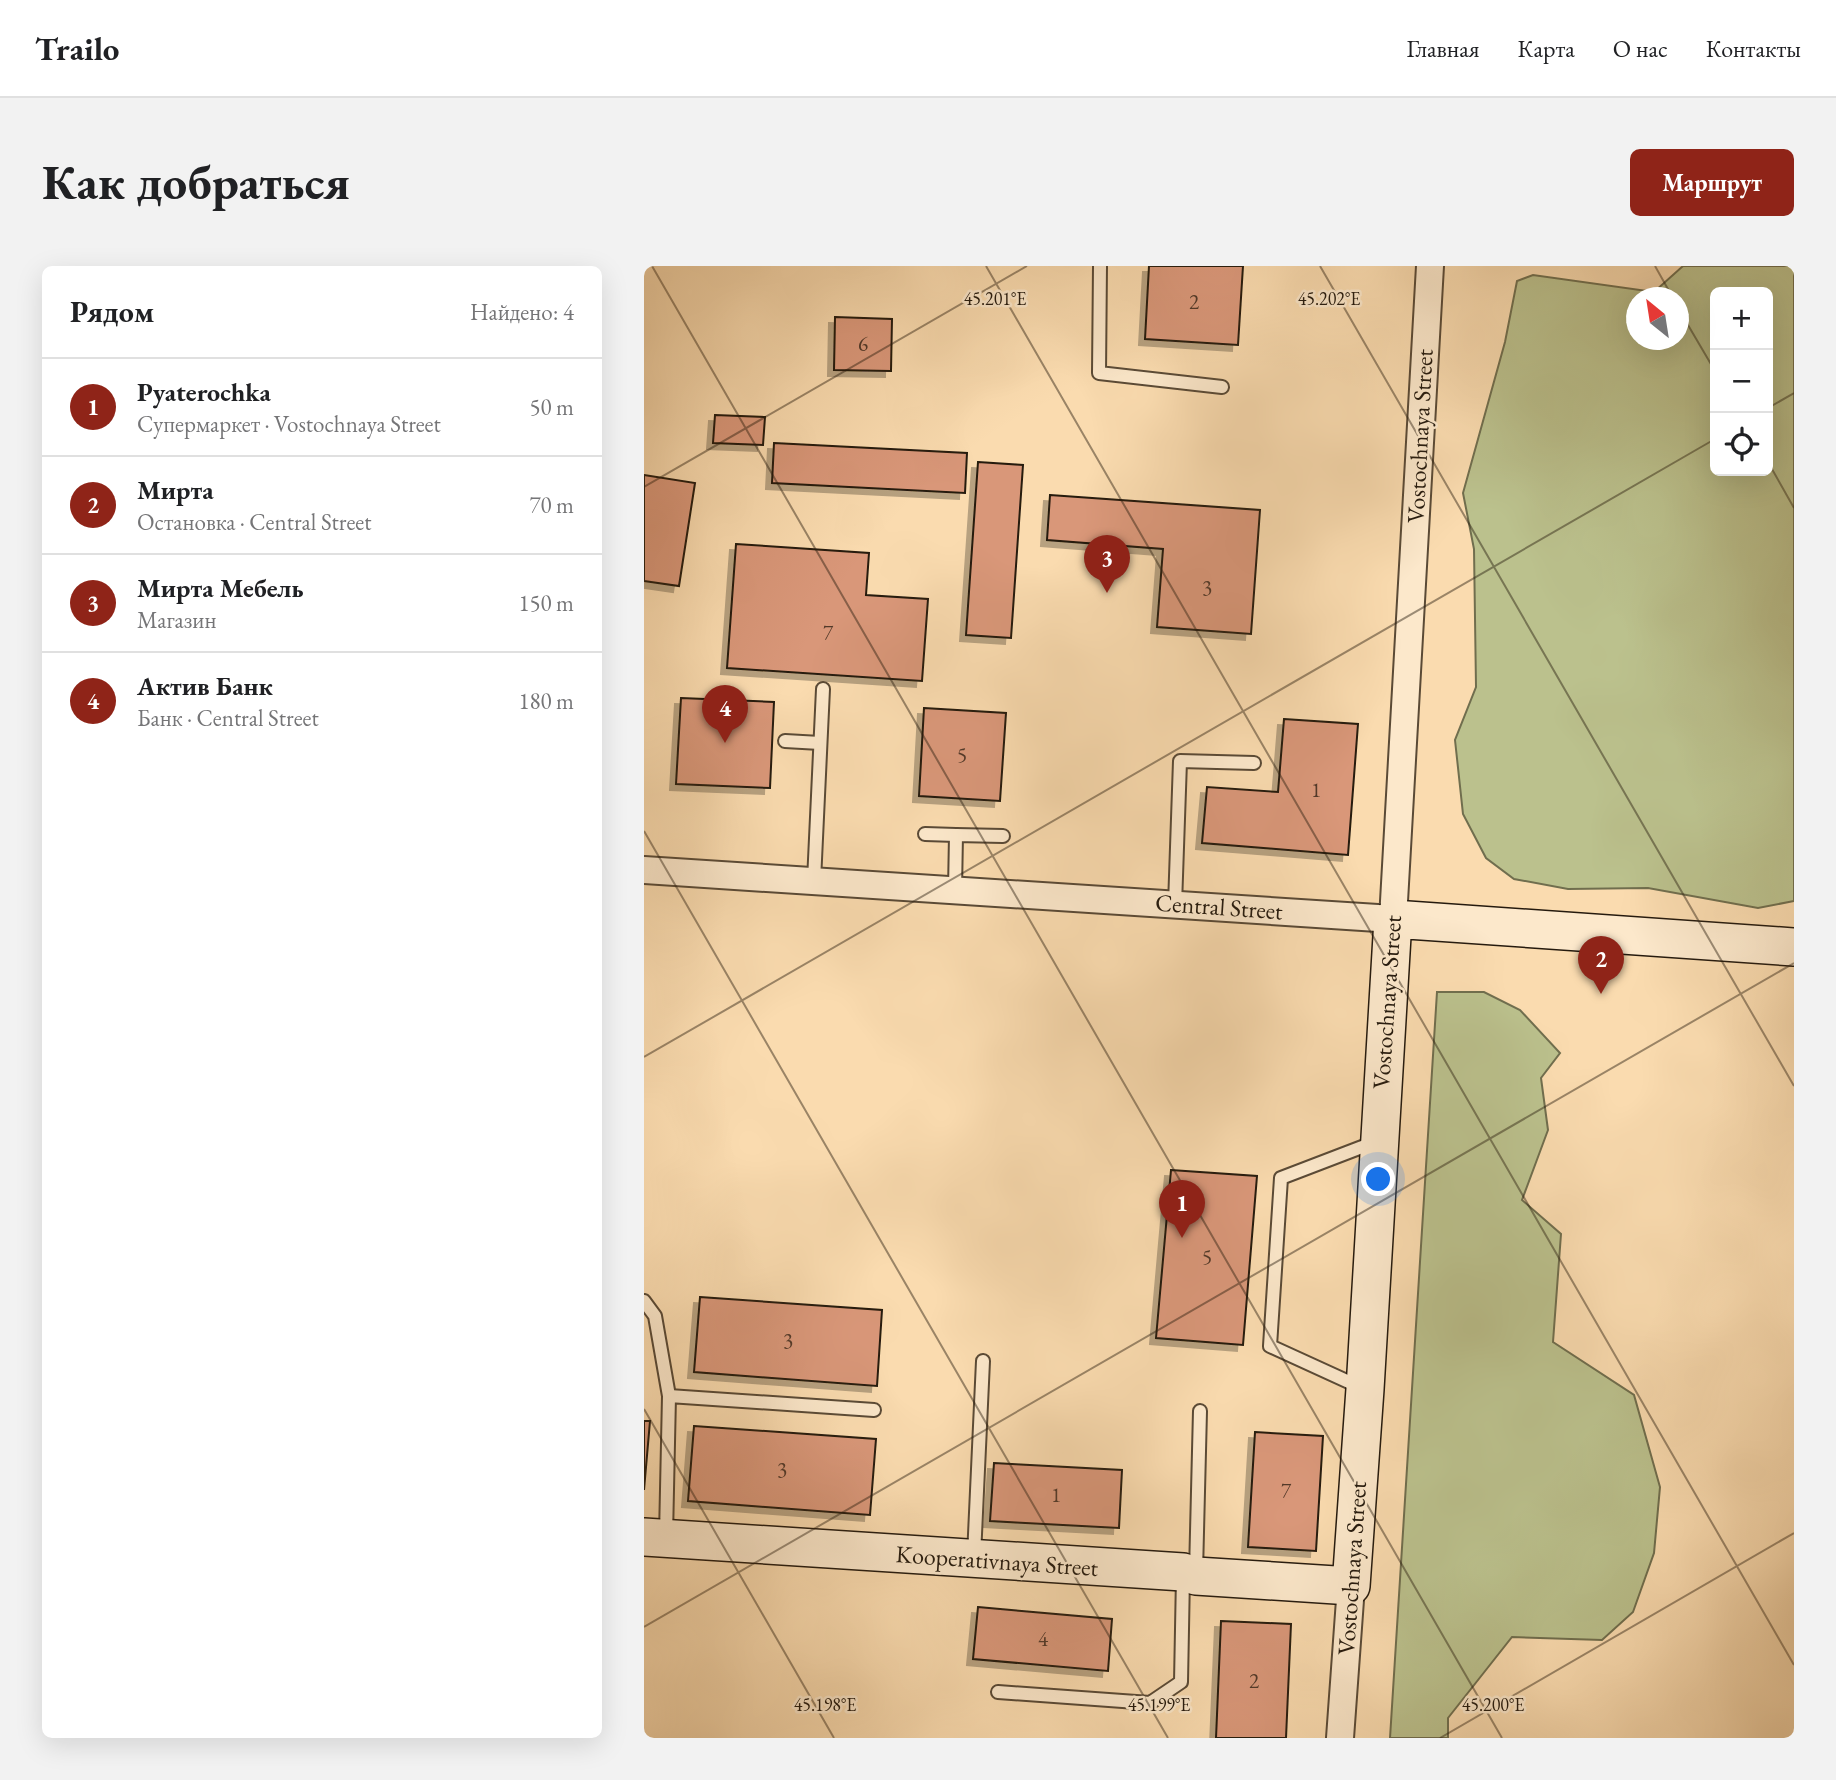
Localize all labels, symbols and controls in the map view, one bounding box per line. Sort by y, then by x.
text: Trailo [35,27,119,70]
text: Главная [1406,33,1480,64]
text: Карта [1518,33,1575,64]
text: О нас [1613,33,1668,64]
text: Контакты [1706,33,1801,64]
button: Маршрут [1630,149,1794,216]
text: Как добраться [42,150,350,214]
text: 45.201°E [964,287,1026,310]
text: 45.202°E [1298,287,1360,310]
north arrow [1626,287,1689,350]
map controls [1710,287,1773,476]
button: + [1710,287,1773,350]
house number: 2 [1189,288,1199,315]
text: Рядом [70,292,154,331]
text: Найдено: 4 [470,297,574,327]
house number: 6 [858,330,868,357]
street label: Vostochnaya Street [1399,348,1440,524]
button: − [1710,350,1773,413]
text: Pyaterochka [137,375,271,409]
text: 1 [87,392,99,422]
text: 50 m [529,392,574,422]
text: Супермаркет · Vostochnaya Street [137,409,441,439]
button: locate [1710,413,1773,476]
text: Мирта [137,473,214,507]
text: 2 [87,490,99,520]
text: 70 m [529,490,574,520]
text: Остановка · Central Street [137,507,371,537]
pin: 3 [1084,535,1130,593]
text: Мирта Мебель [137,571,304,605]
house number: 3 [1202,574,1212,601]
text: 3 [87,588,99,618]
text: 150 m [518,588,574,618]
text: Магазин [137,605,216,635]
house number: 7 [823,619,834,646]
text: Актив Банк [137,669,273,703]
pin: 4 [702,685,748,743]
text: 4 [87,686,99,716]
text: 180 m [518,686,574,716]
text: Банк · Central Street [137,703,319,733]
house number: 5 [957,741,967,768]
house number: 1 [1311,776,1321,803]
street label: Central Street [1154,887,1284,926]
street label: Vostochnaya Street [1365,914,1408,1090]
pin: 2 [1578,936,1624,994]
your location [1361,1162,1395,1196]
pin: 1 [1159,1180,1205,1238]
house number: 5 [1202,1243,1212,1270]
house number: 3 [783,1327,793,1354]
house number: 3 [777,1456,787,1483]
house number: 7 [1281,1477,1292,1504]
street label: Vostochnaya Street [1330,1480,1373,1656]
house number: 1 [1051,1481,1061,1508]
street label: Kooperativnaya Street [895,1538,1100,1583]
house number: 4 [1038,1625,1049,1652]
house number: 2 [1249,1667,1259,1694]
text: 45.198°E [794,1693,856,1716]
text: 45.199°E [1128,1693,1190,1716]
text: 45.200°E [1462,1693,1524,1716]

